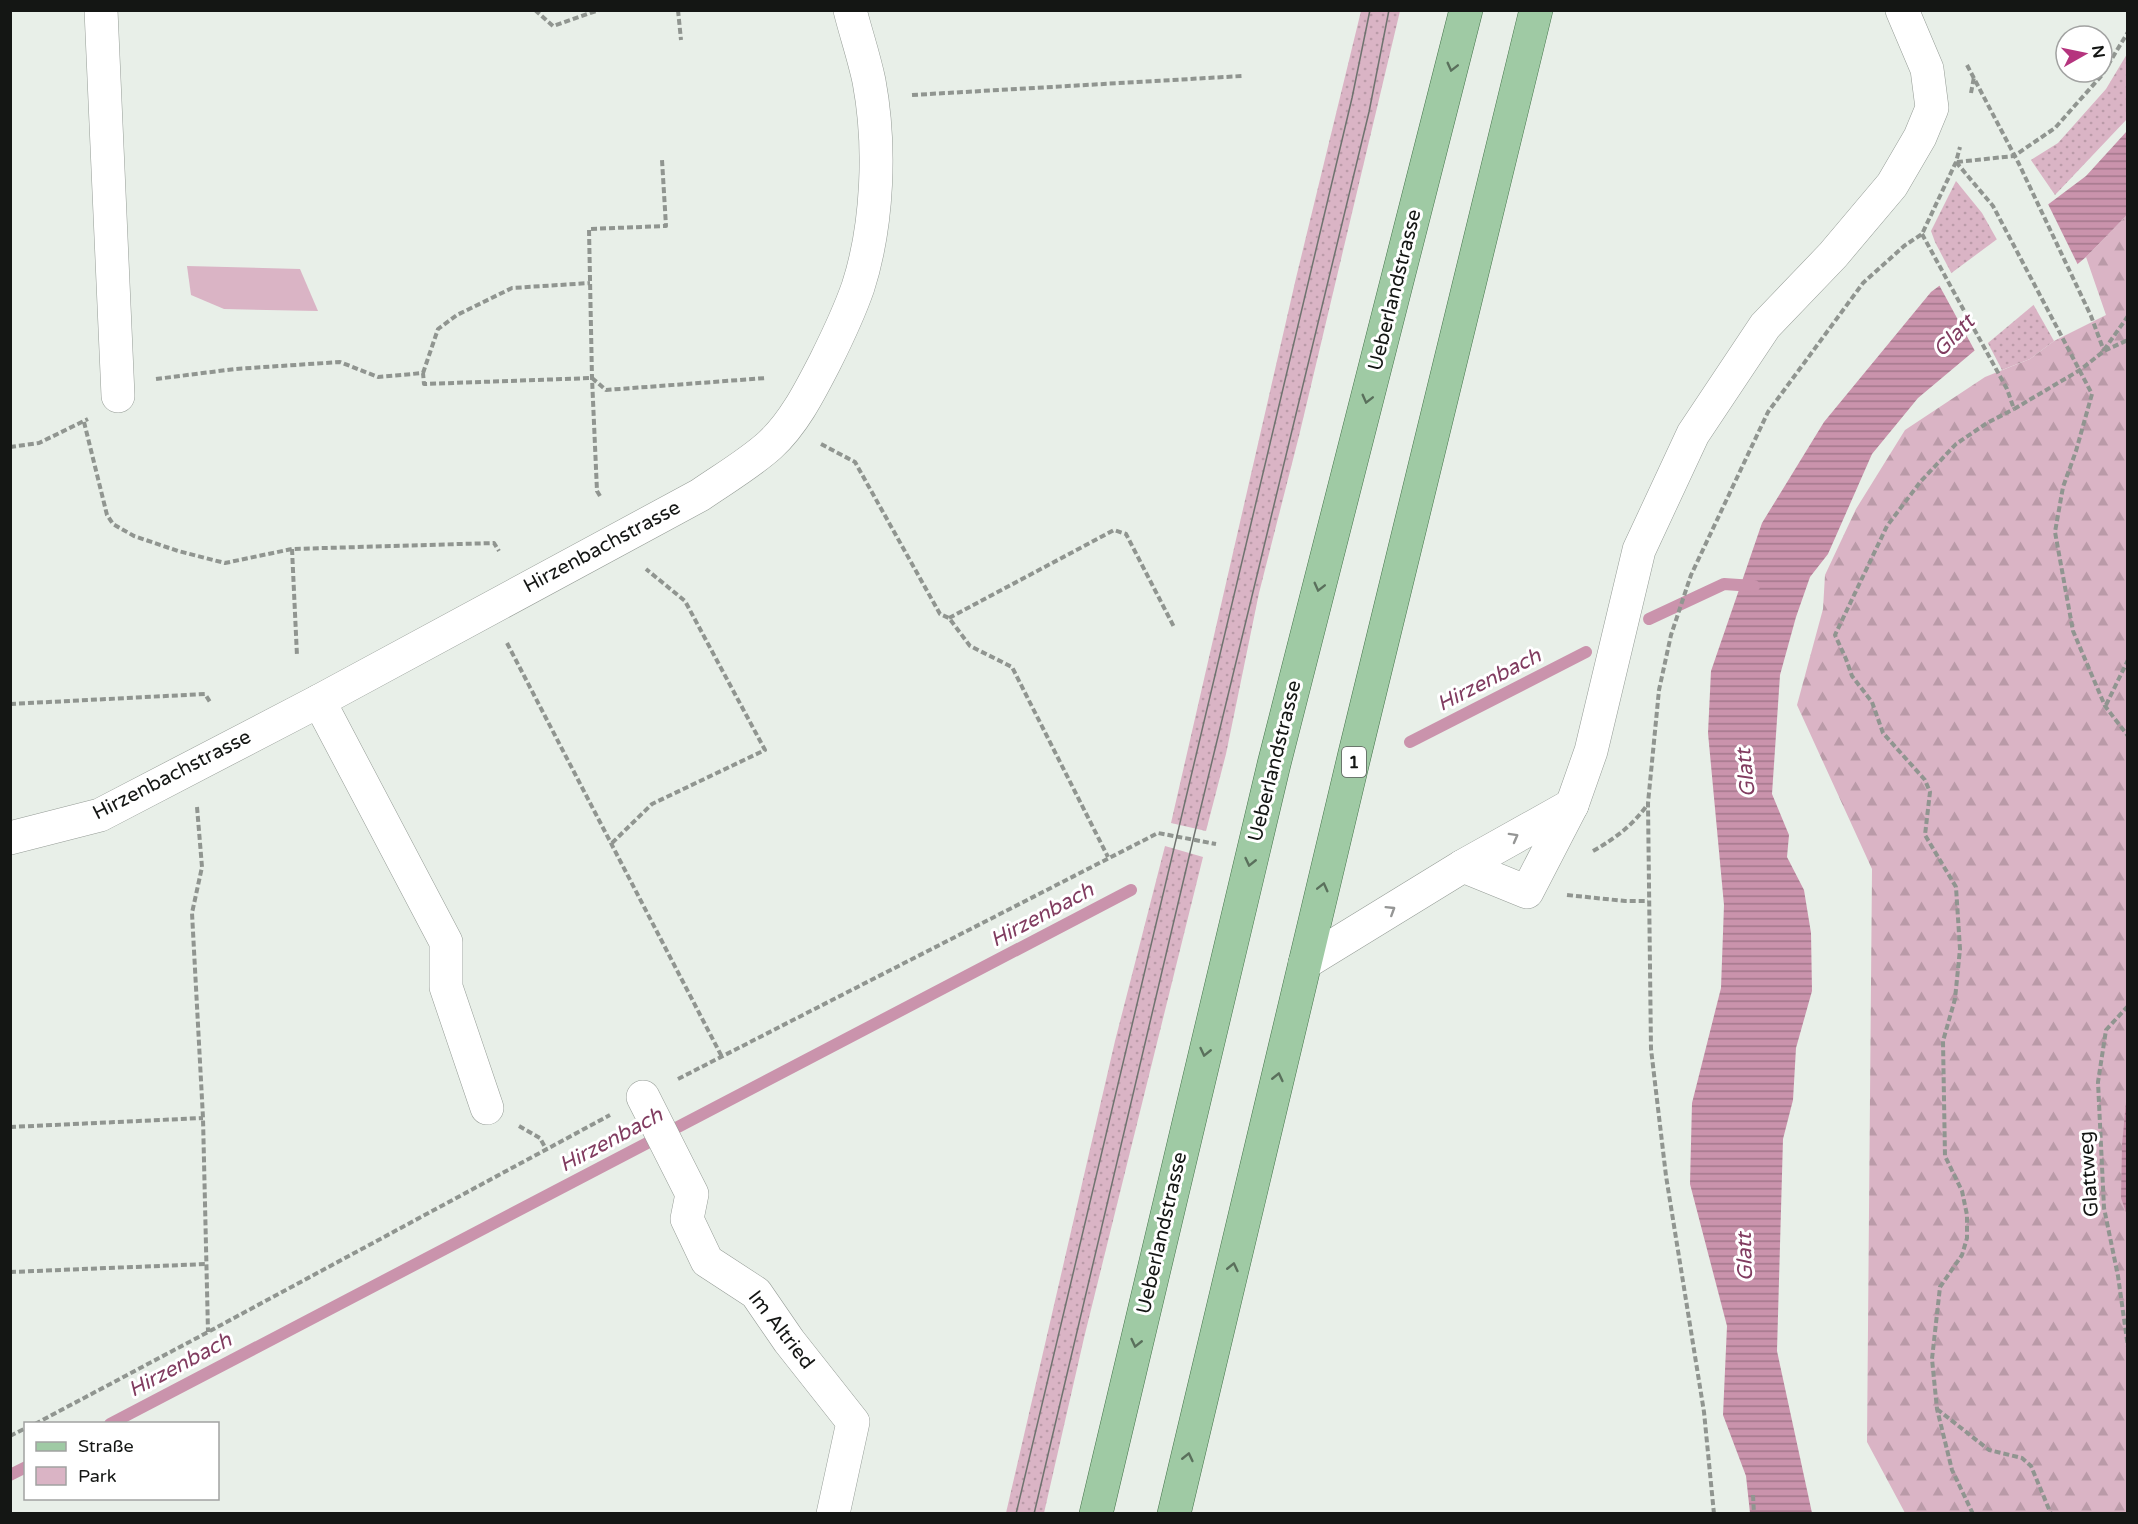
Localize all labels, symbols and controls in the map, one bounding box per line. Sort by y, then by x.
north arrow [2054,24,2114,84]
text: N [2087,44,2109,60]
one-way arrow [1446,62,1459,72]
street label: Ueberlandstrasse [1363,207,1427,373]
water label: Glatt [1928,308,1981,362]
one-way arrow [1362,393,1374,403]
street label: Hirzenbachstrasse [519,495,685,599]
one-way arrow [1313,582,1326,592]
water label: Hirzenbach [1433,643,1546,717]
street label: Ueberlandstrasse [1243,678,1307,844]
street label: Hirzenbachstrasse [89,725,255,825]
water label: Glatt [1731,746,1761,799]
road number: 1 [1342,747,1366,777]
one-way arrow [1508,833,1518,845]
one-way arrow [1245,857,1258,867]
water label: Hirzenbach [986,877,1099,953]
one-way arrow [1316,883,1329,893]
one-way arrow [1385,906,1395,918]
one-way arrow [1200,1046,1213,1056]
one-way arrow [1271,1072,1284,1082]
water label: Hirzenbach [555,1102,668,1178]
street label: Glattweg [2074,1130,2104,1218]
street label: Ueberlandstrasse [1132,1150,1192,1316]
water label: Glatt [1732,1230,1758,1282]
one-way arrow [1226,1262,1239,1272]
street label: Im Altried [743,1286,819,1374]
water label: Hirzenbach [124,1327,237,1403]
one-way arrow [1131,1338,1144,1348]
legend [24,1422,219,1500]
text: Straße [78,1435,134,1457]
one-way arrow [1181,1452,1194,1462]
text: Park [78,1465,117,1487]

